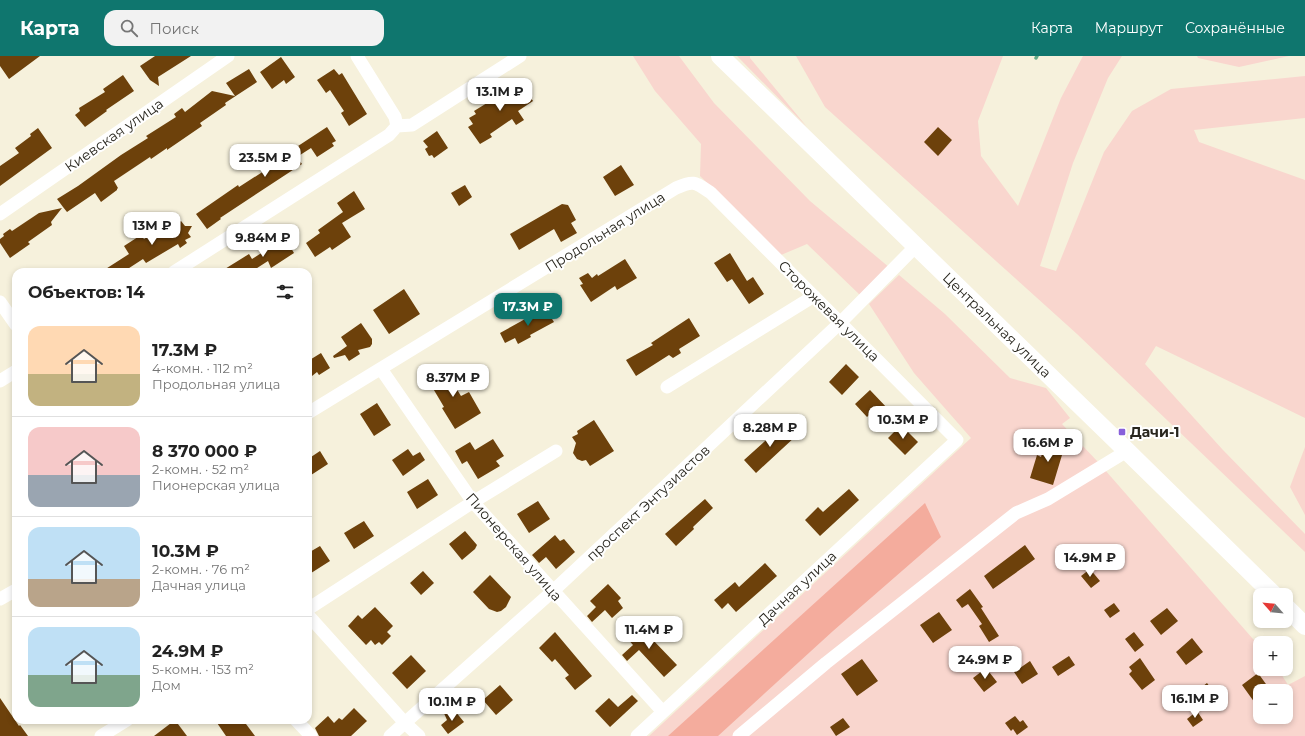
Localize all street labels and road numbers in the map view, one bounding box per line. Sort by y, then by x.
street label: Киевская улица [61,94,167,176]
street label: Продольная улица [542,188,668,276]
street label: Сторожевая улица [775,257,883,365]
street label: Центральная улица [939,269,1055,381]
street label: проспект Энтузиастов [582,441,714,565]
street label: Пионерская улица [462,489,566,605]
street label: Дачная улица [754,547,840,629]

